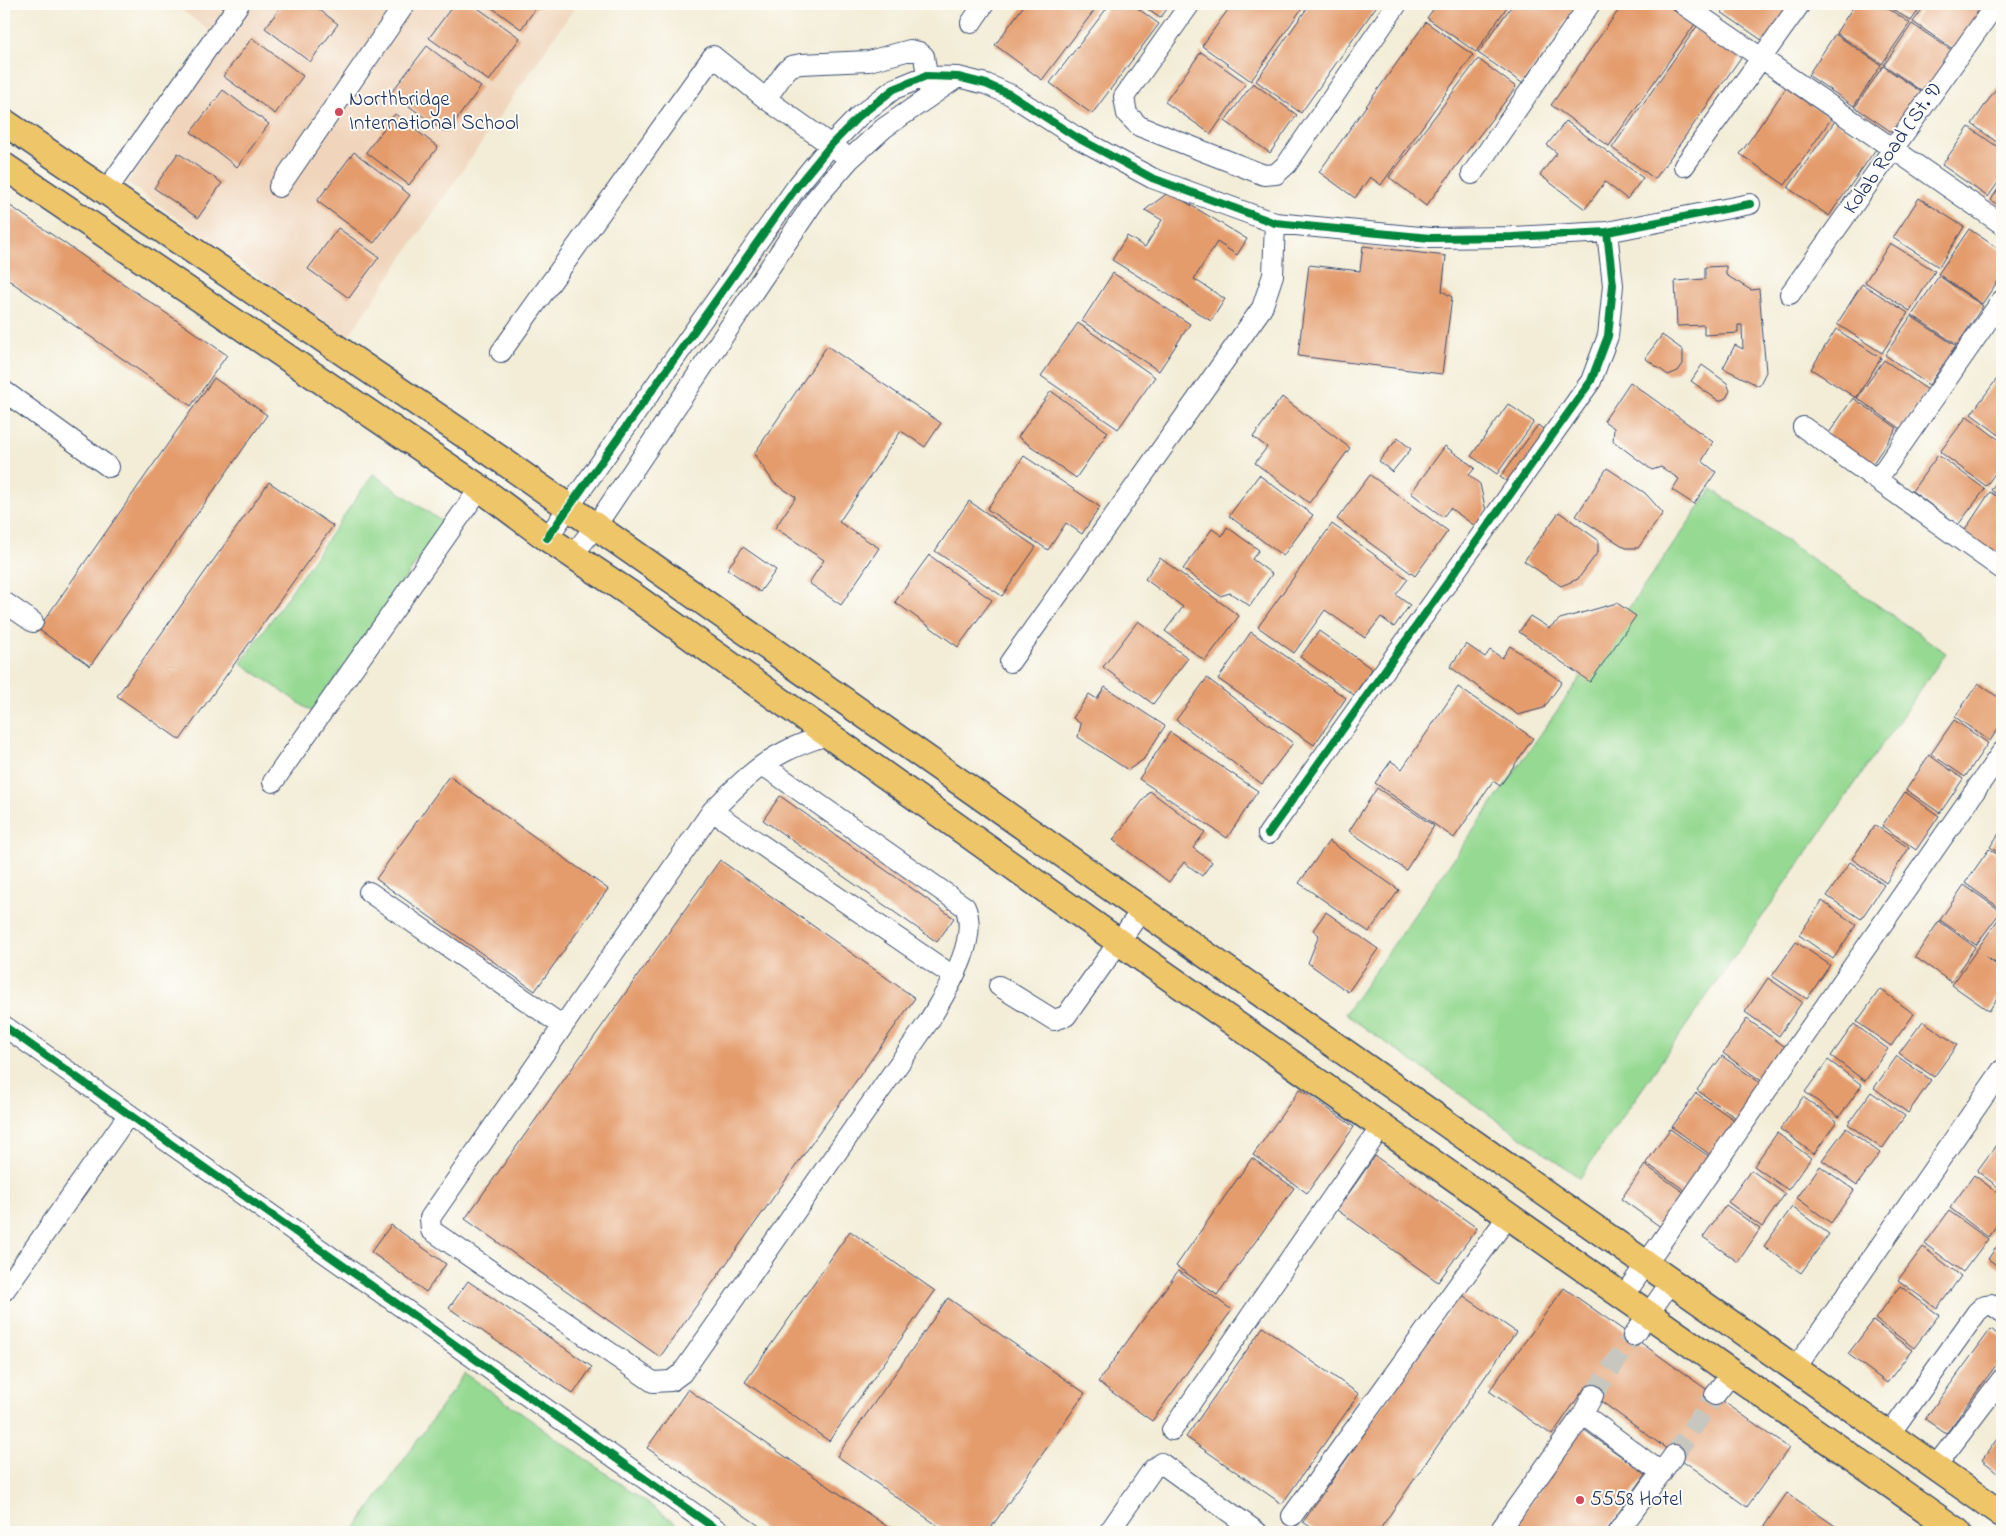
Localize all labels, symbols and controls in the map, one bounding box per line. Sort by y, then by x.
street label: Kolab Road (St. 9) [1837,77,1949,221]
place label: Northbridge International School [349,85,519,139]
marker: Northbridge International School [333,106,345,118]
place label: 5558 Hotel [1590,1485,1682,1515]
marker: 5558 Hotel [1574,1494,1586,1506]

